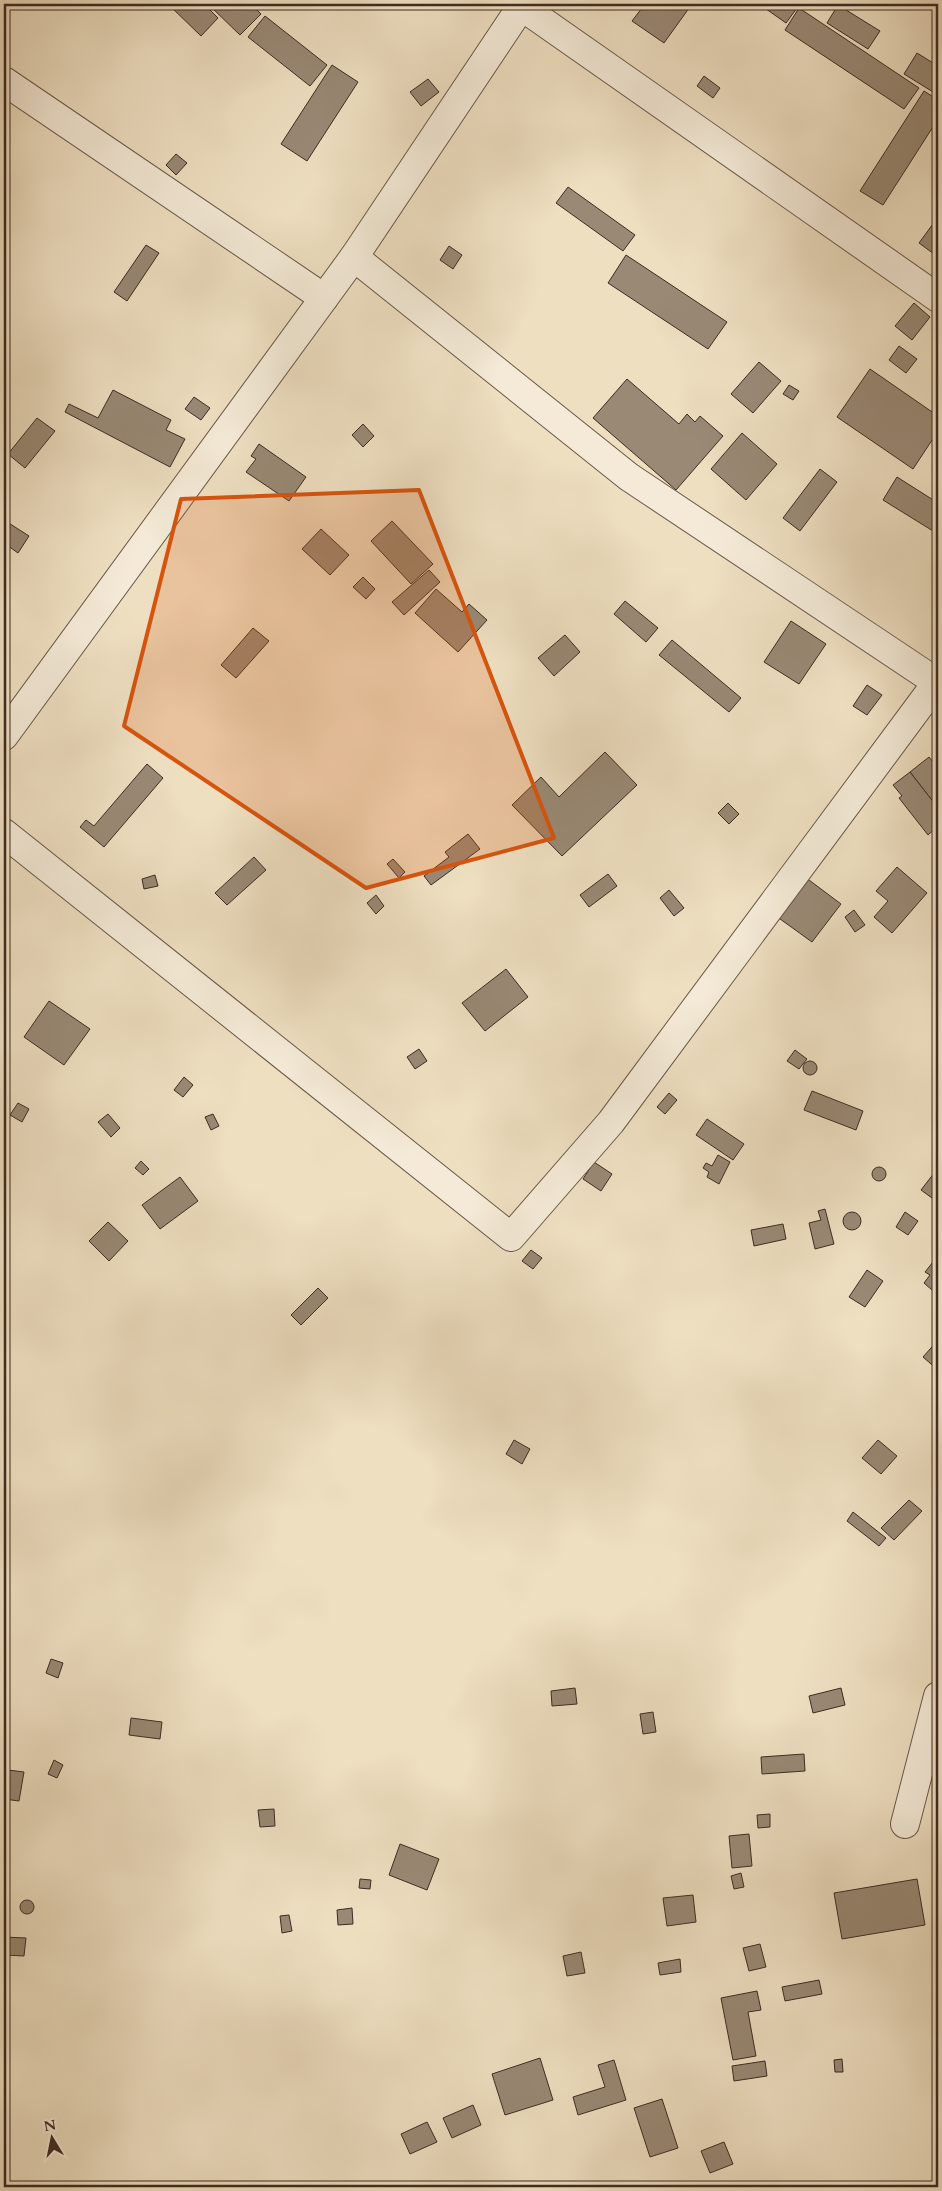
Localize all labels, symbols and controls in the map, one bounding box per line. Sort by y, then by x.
north arrow [28,2114,78,2164]
text: N [42,2115,57,2136]

